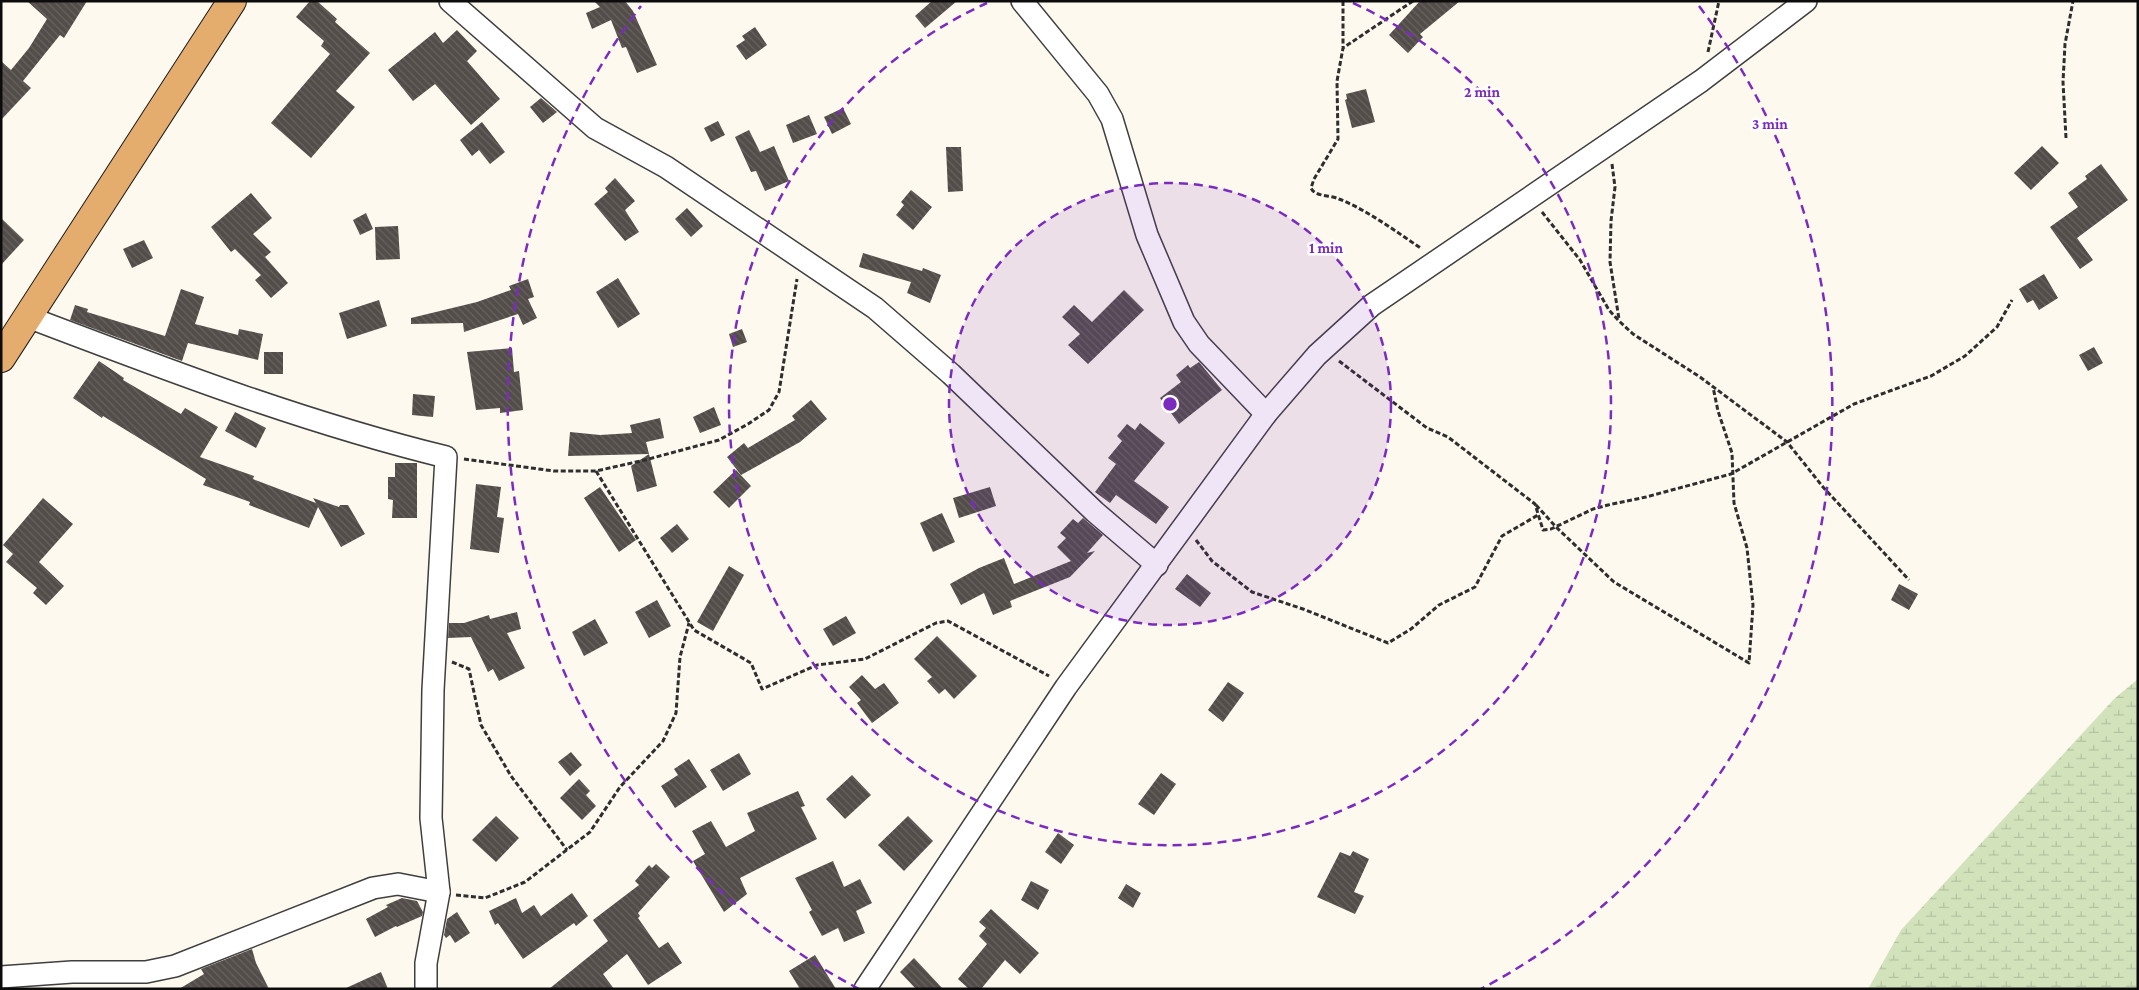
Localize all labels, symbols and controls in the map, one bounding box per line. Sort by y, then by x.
text: 2 min [1464,84,1500,100]
text: 3 min [1752,116,1788,132]
text: 1 min [1309,240,1343,256]
centre of rings [1161,395,1179,413]

